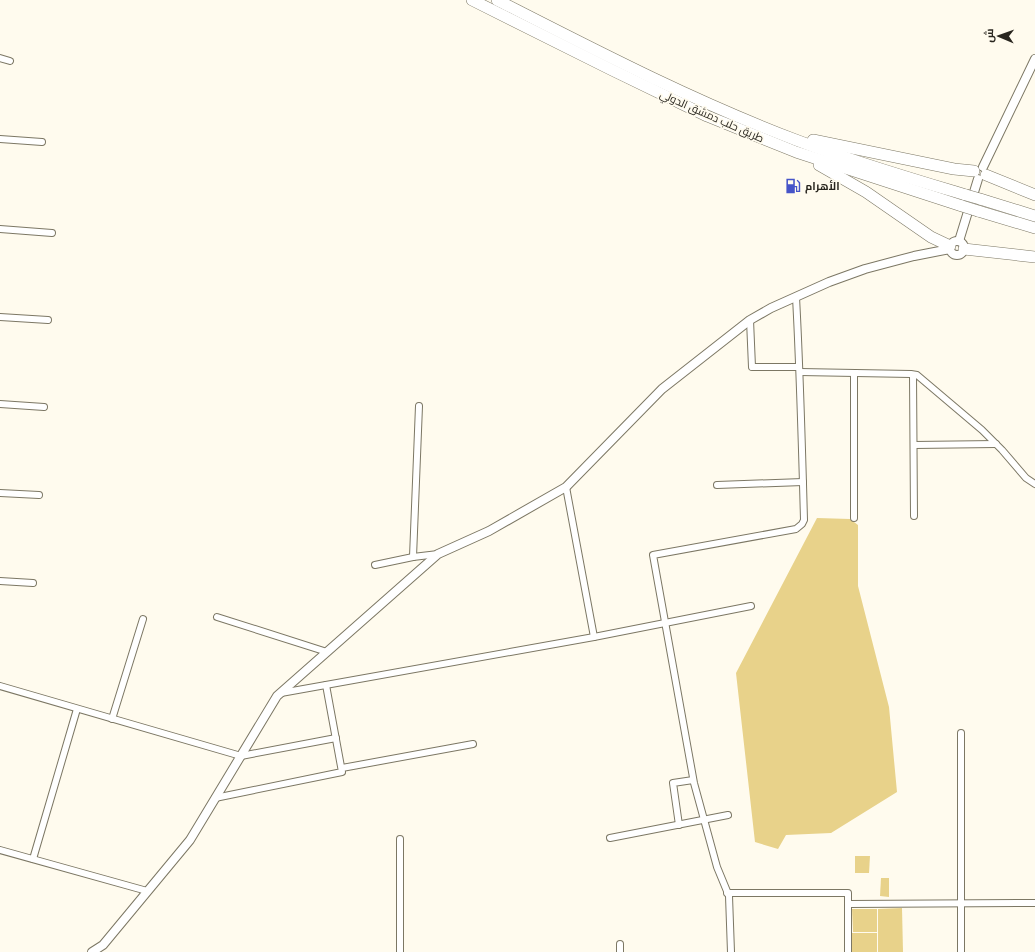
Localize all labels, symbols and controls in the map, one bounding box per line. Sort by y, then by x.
north arrow [979,16,1019,56]
text: ش [983,28,996,43]
street label: طريق حلب دمشق الدولي [657,88,766,147]
fuel station icon: الأهرام [784,177,802,195]
place label: الأهرام [805,180,840,194]

